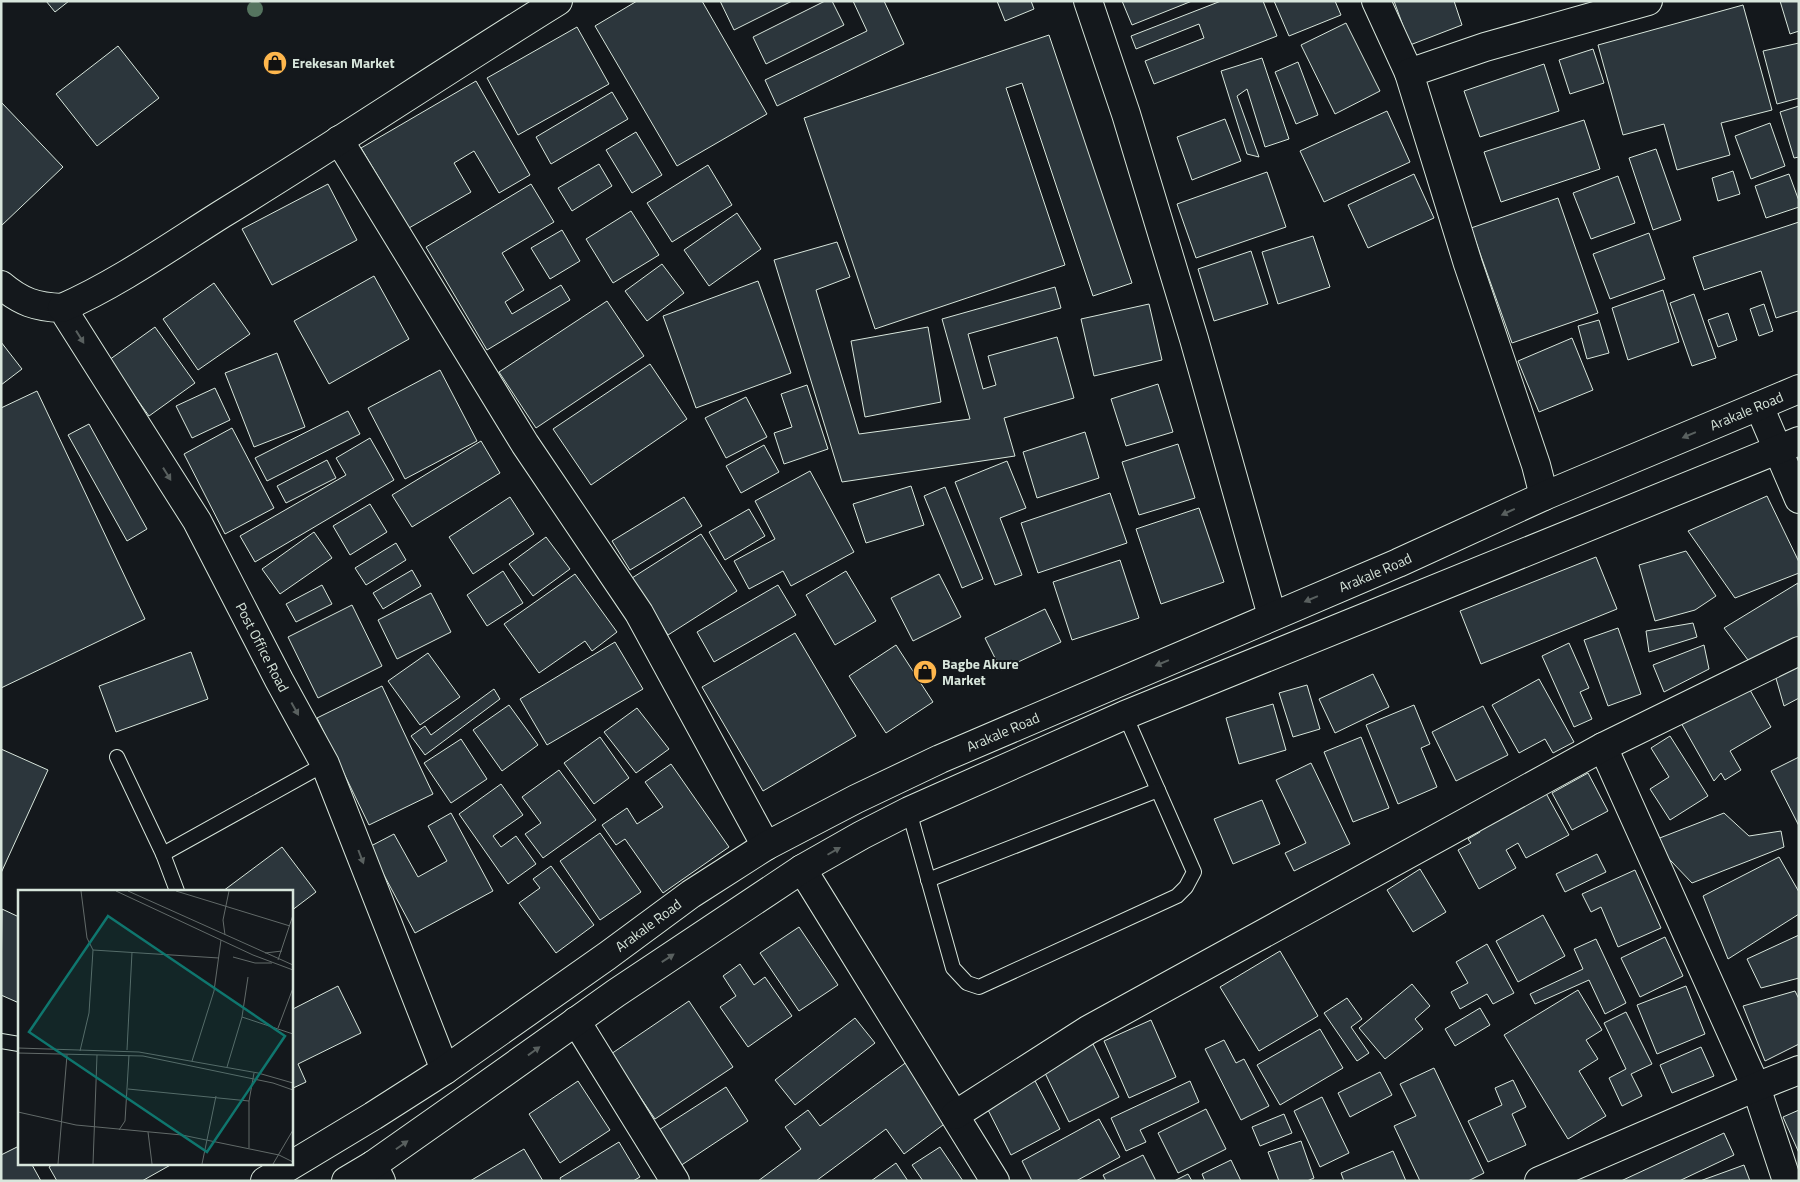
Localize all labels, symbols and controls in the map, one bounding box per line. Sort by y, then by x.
shop icon: Erekesan Market [262,50,288,76]
place label: Erekesan Market [292,52,395,73]
one-way arrow [76,330,85,344]
street label: Arakale Road [1706,386,1786,435]
one-way arrow [1682,431,1696,439]
one-way arrow [163,468,172,481]
one-way arrow [1500,508,1515,516]
street label: Arakale Road [1335,547,1415,597]
one-way arrow [1304,596,1318,604]
street label: Post Office Road [231,599,295,696]
place label: Bagbe Akure Market [942,653,1019,690]
shop icon: Bagbe Akure Market [912,659,938,685]
one-way arrow [1155,660,1169,668]
one-way arrow [291,702,299,716]
street label: Arakale Road [963,707,1043,757]
one-way arrow [826,847,841,855]
one-way arrow [357,850,365,865]
inset map [18,890,292,1164]
street label: Arakale Road [611,894,686,957]
one-way arrow [661,953,674,963]
one-way arrow [528,1046,541,1056]
one-way arrow [395,1140,409,1150]

